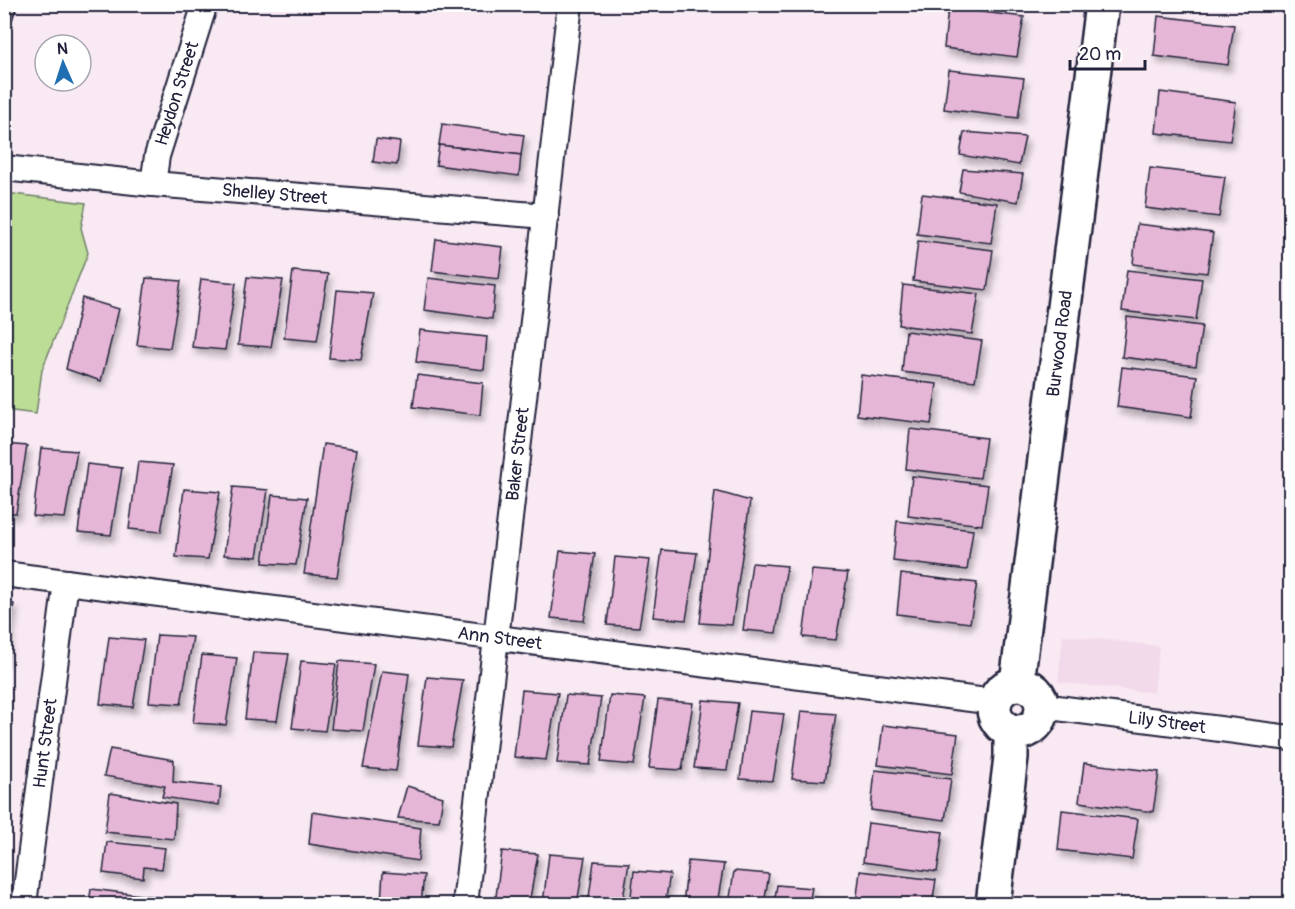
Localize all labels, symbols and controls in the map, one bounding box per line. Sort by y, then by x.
north arrow [33,33,93,93]
scale bar [1070,33,1145,71]
street label: Heydon Street [150,38,204,148]
text: N [56,39,68,59]
text: 20 m [1079,43,1121,66]
street label: Shelley Street [221,178,329,210]
street label: Burwood Road [1041,289,1078,398]
street label: Baker Street [501,405,534,502]
street label: Ann Street [456,621,544,655]
street label: Hunt Street [28,696,62,790]
street label: Lily Street [1127,706,1208,739]

